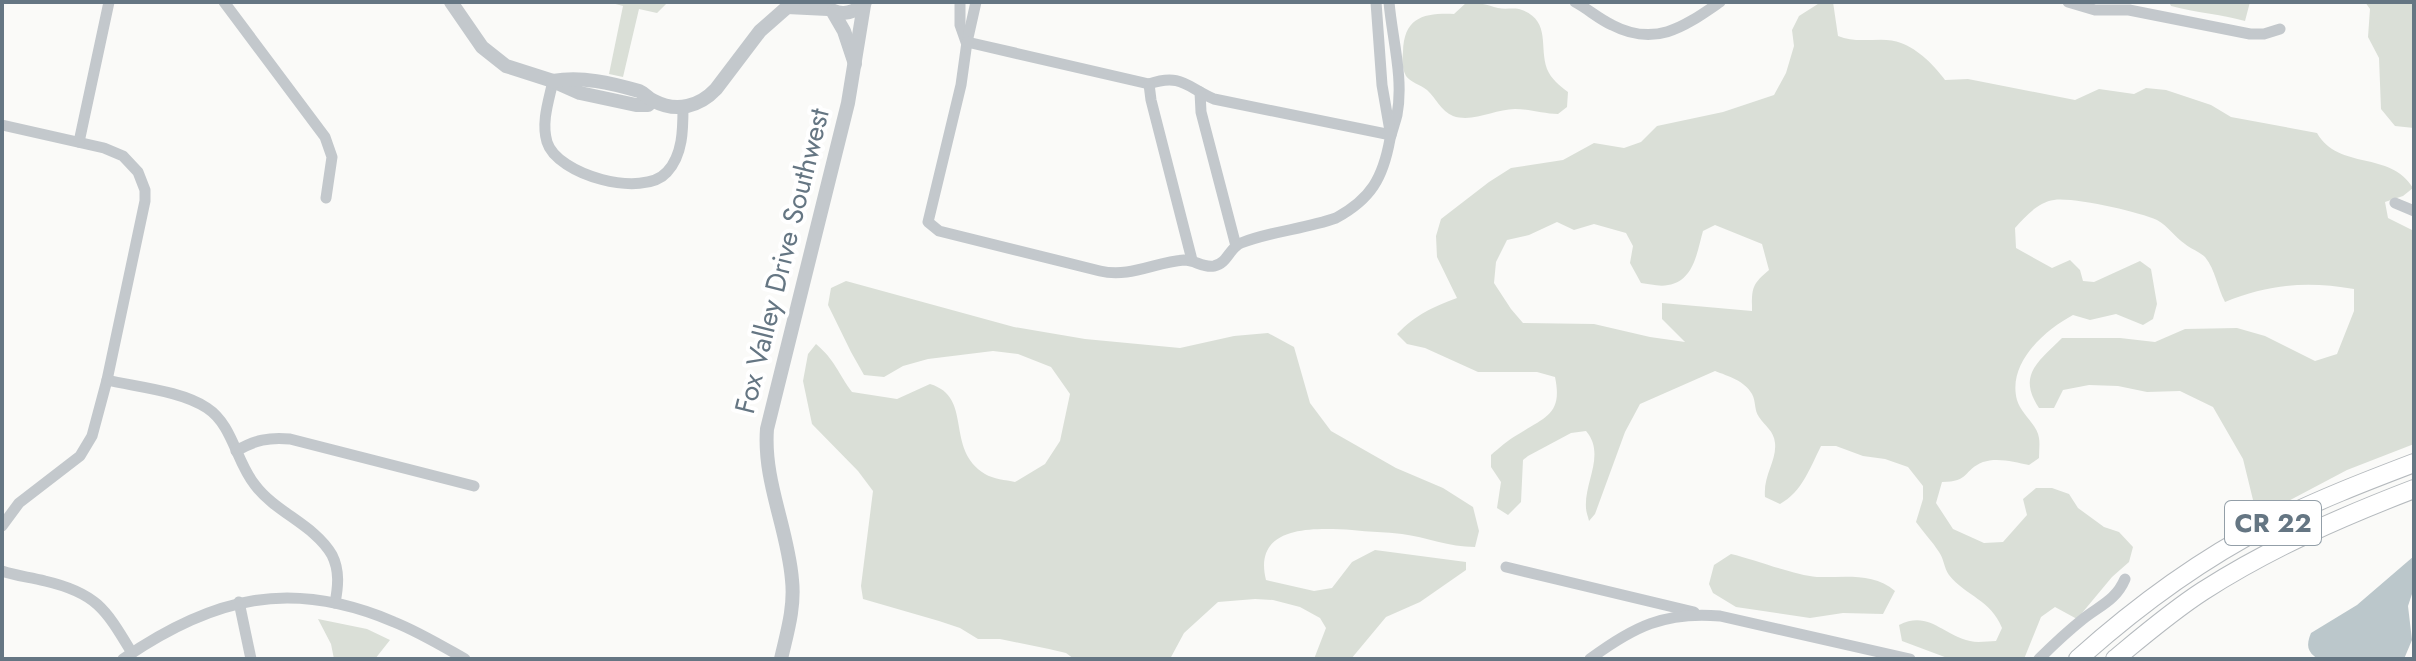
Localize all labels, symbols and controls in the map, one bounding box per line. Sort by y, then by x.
street label: Fox Valley Drive Southwest [724,104,840,418]
road number: CR 22 [2225,501,2321,545]

